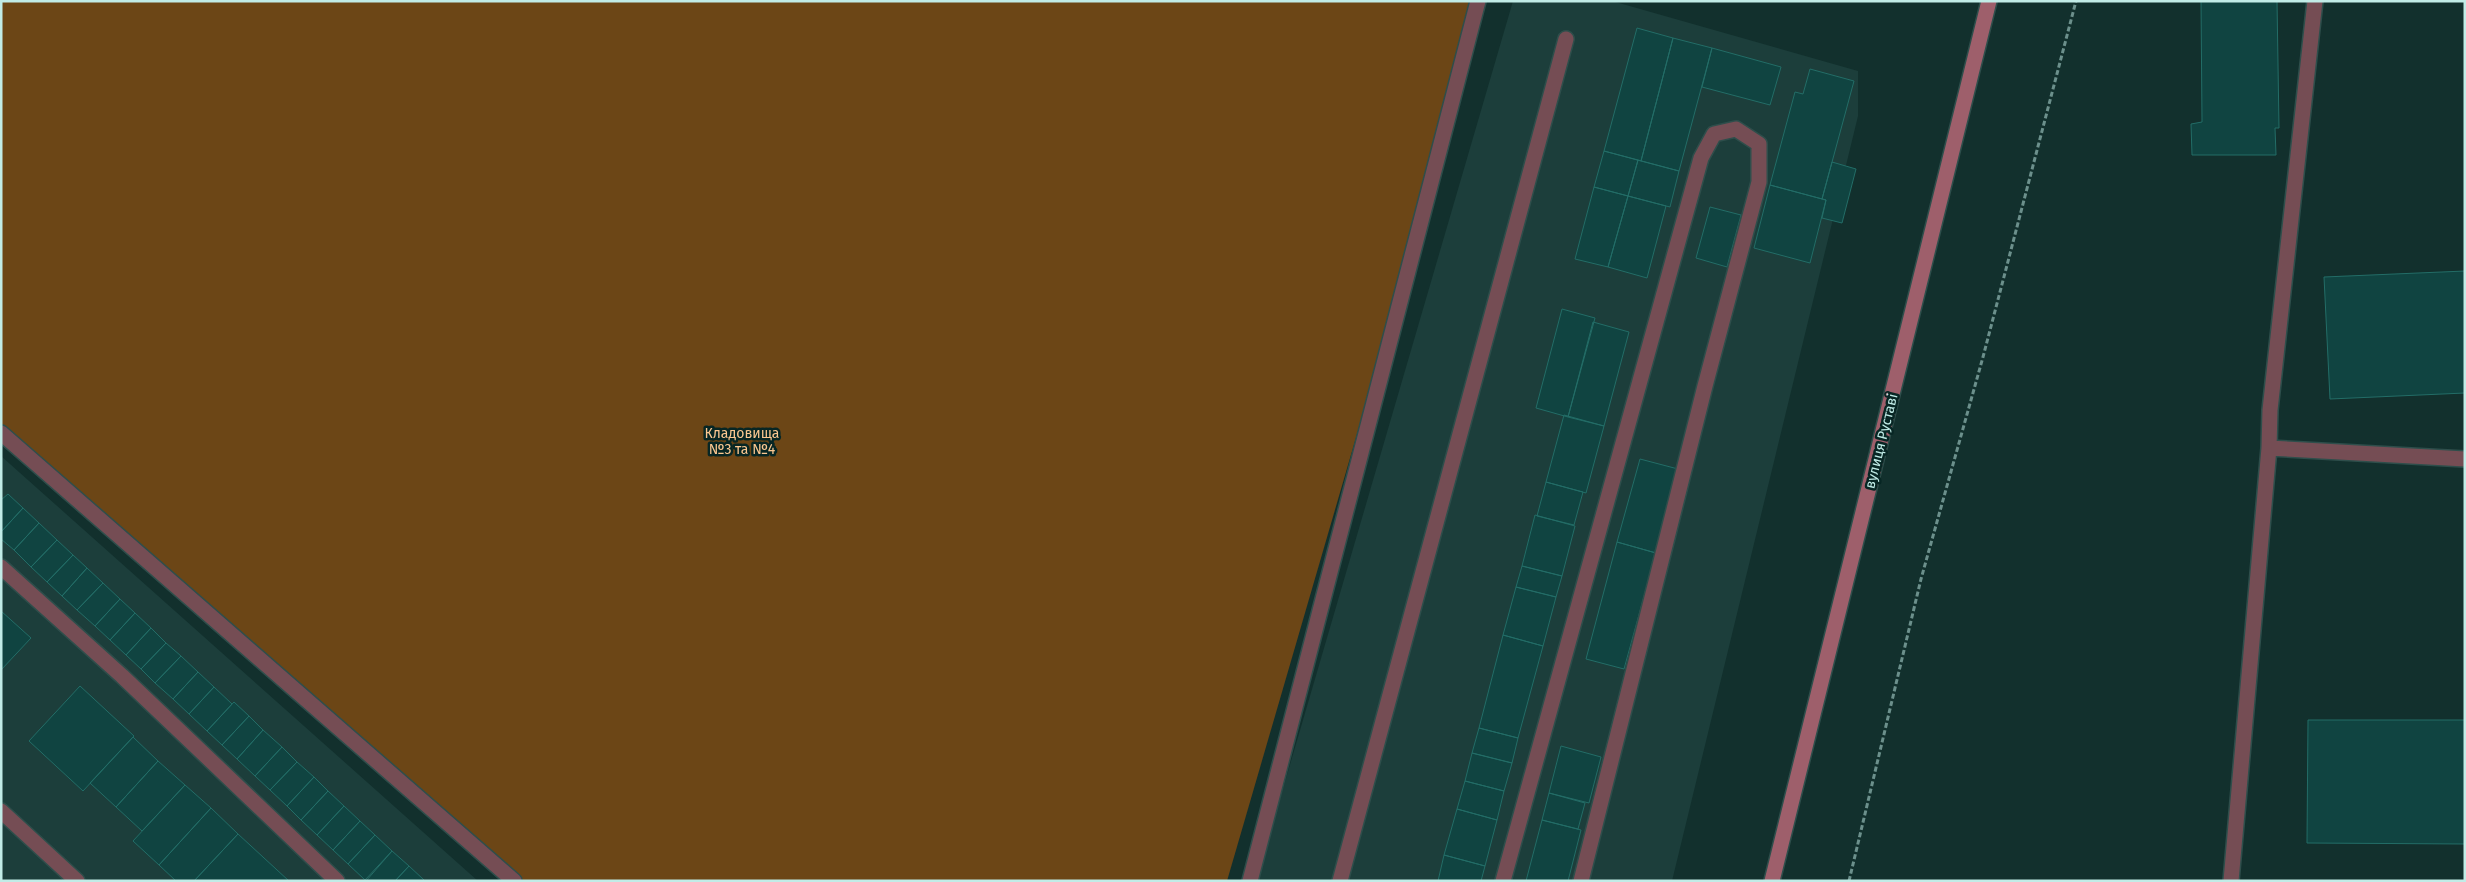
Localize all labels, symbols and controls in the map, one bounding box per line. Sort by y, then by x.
street label: вулиця Руставі [1861,392,1902,490]
park label: Кладовища №3 та №4 [705,425,779,458]

